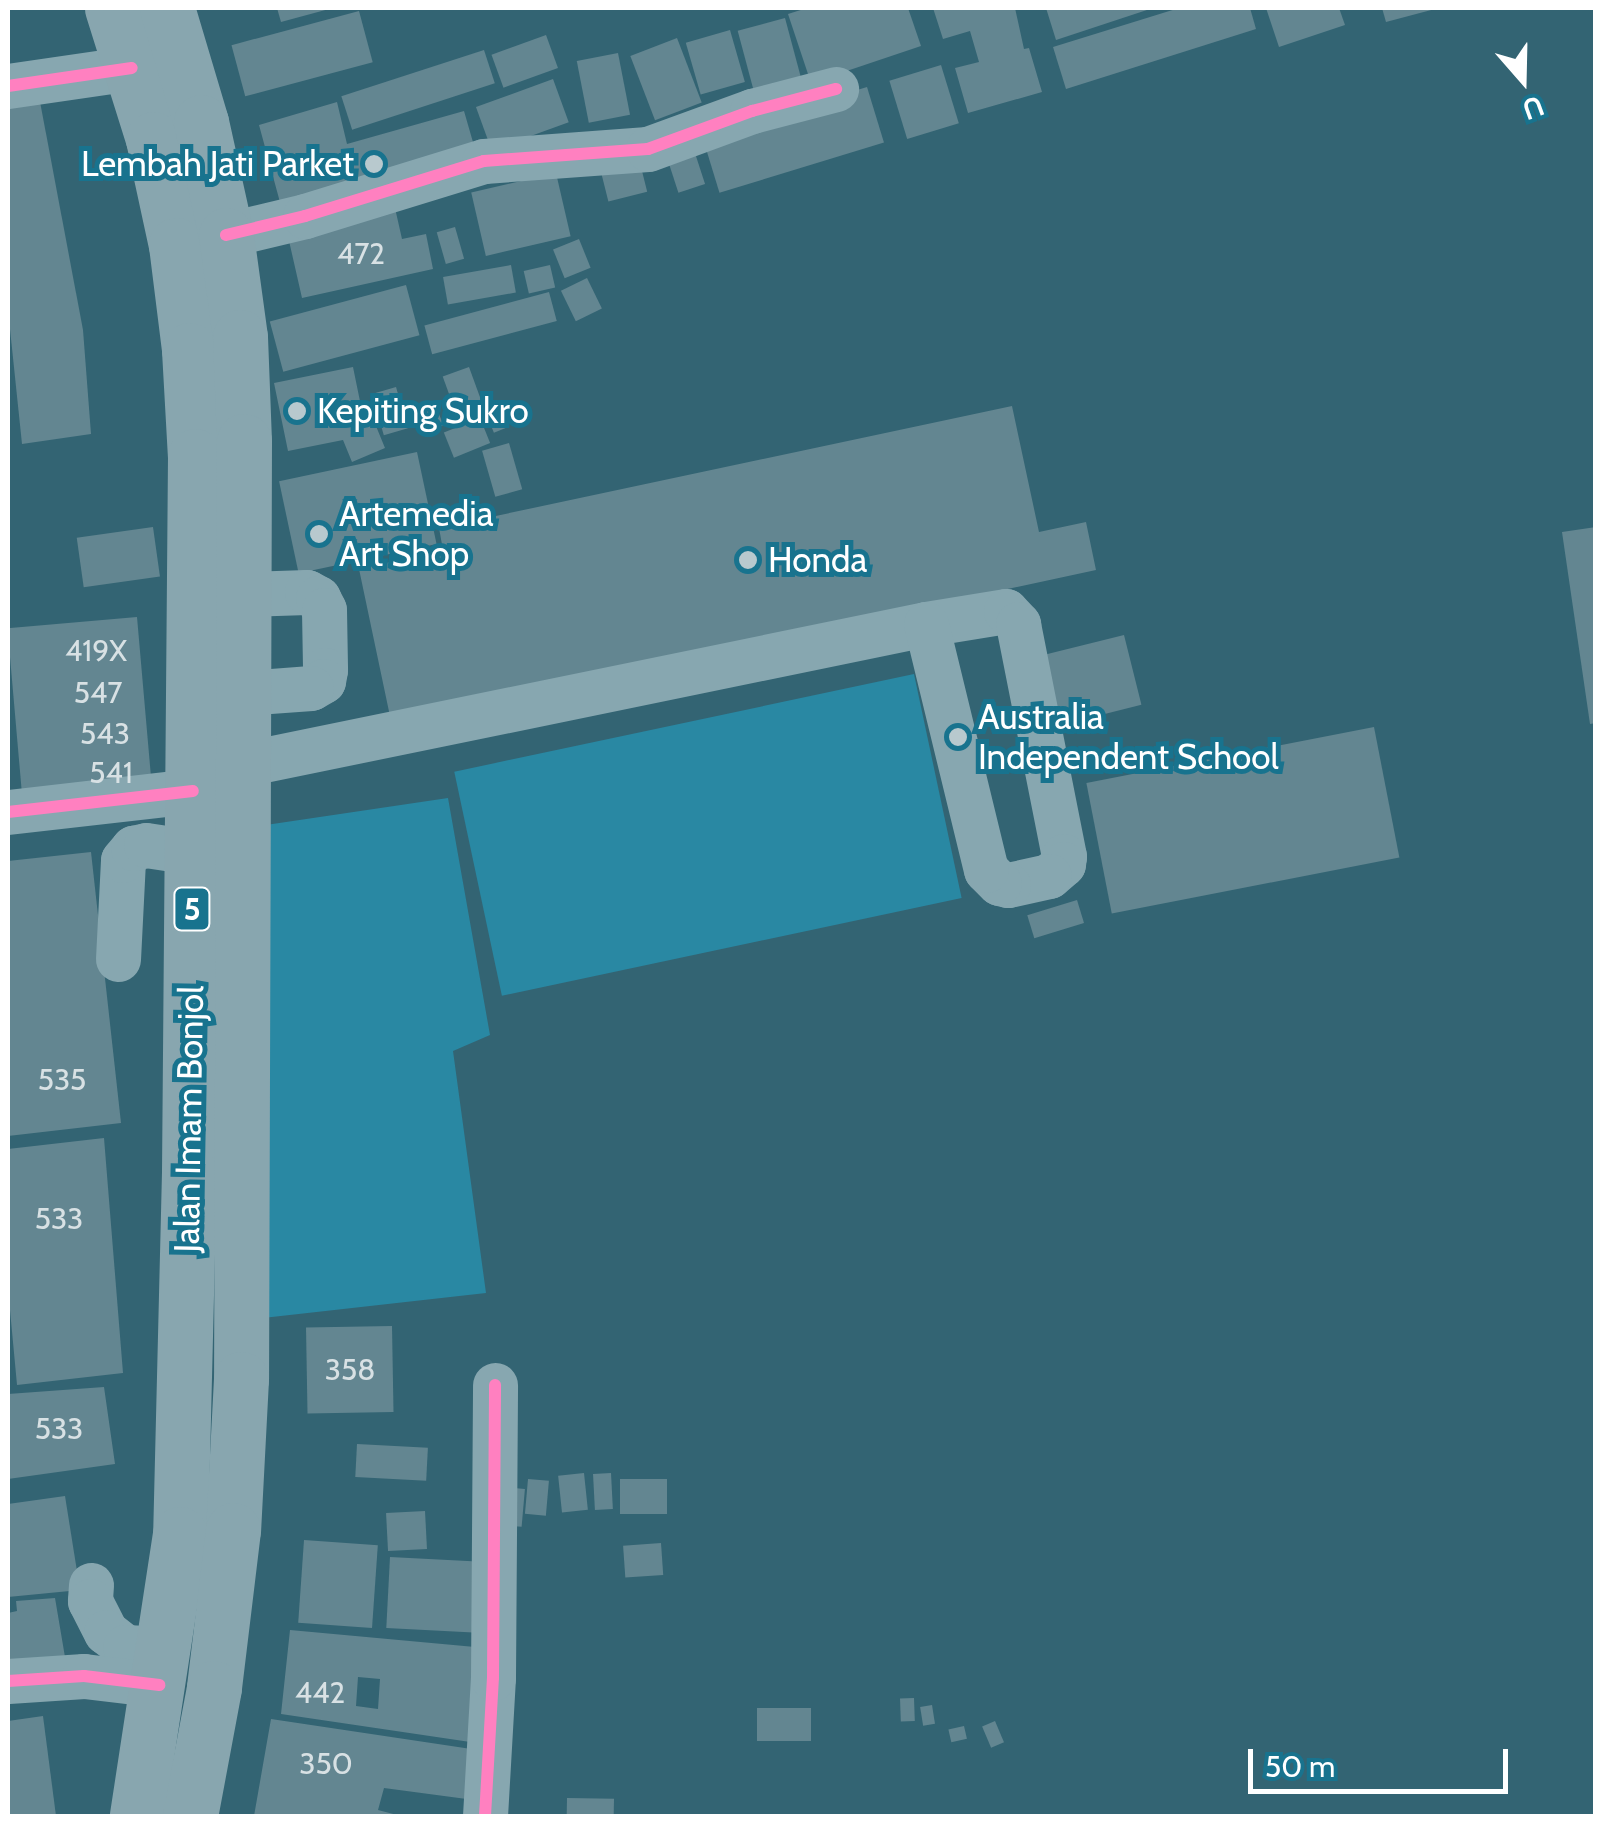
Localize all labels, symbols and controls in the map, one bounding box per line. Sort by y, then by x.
north arrow [1473,30,1573,130]
text: U [1518,89,1549,128]
place label: Lembah Jati Parket [81,143,354,185]
marker: Lembah Jati Parket [363,153,385,175]
house number: 472 [337,236,385,272]
place label: Kepiting Sukro [317,390,529,432]
marker: Kepiting Sukro [286,400,308,422]
place label: Artemedia Art Shop [339,493,493,575]
marker: Artemedia Art Shop [308,523,330,545]
place label: Honda [768,539,867,581]
marker: Honda [737,549,759,571]
house number: 419X [65,633,127,669]
house number: 547 [74,675,122,711]
place label: Australia Independent School [978,696,1279,778]
house number: 543 [80,716,130,752]
marker: Australia Independent School [947,726,969,748]
house number: 541 [89,755,133,791]
road number: 5 [172,882,212,936]
street label: Jalan Imam Bonjol [166,985,212,1253]
house number: 535 [38,1062,86,1098]
house number: 533 [35,1201,83,1237]
house number: 358 [325,1352,375,1388]
house number: 533 [35,1411,83,1447]
house number: 442 [295,1675,345,1711]
scale bar [1253,1729,1513,1791]
house number: 350 [299,1746,353,1782]
text: 50 m [1265,1748,1335,1785]

